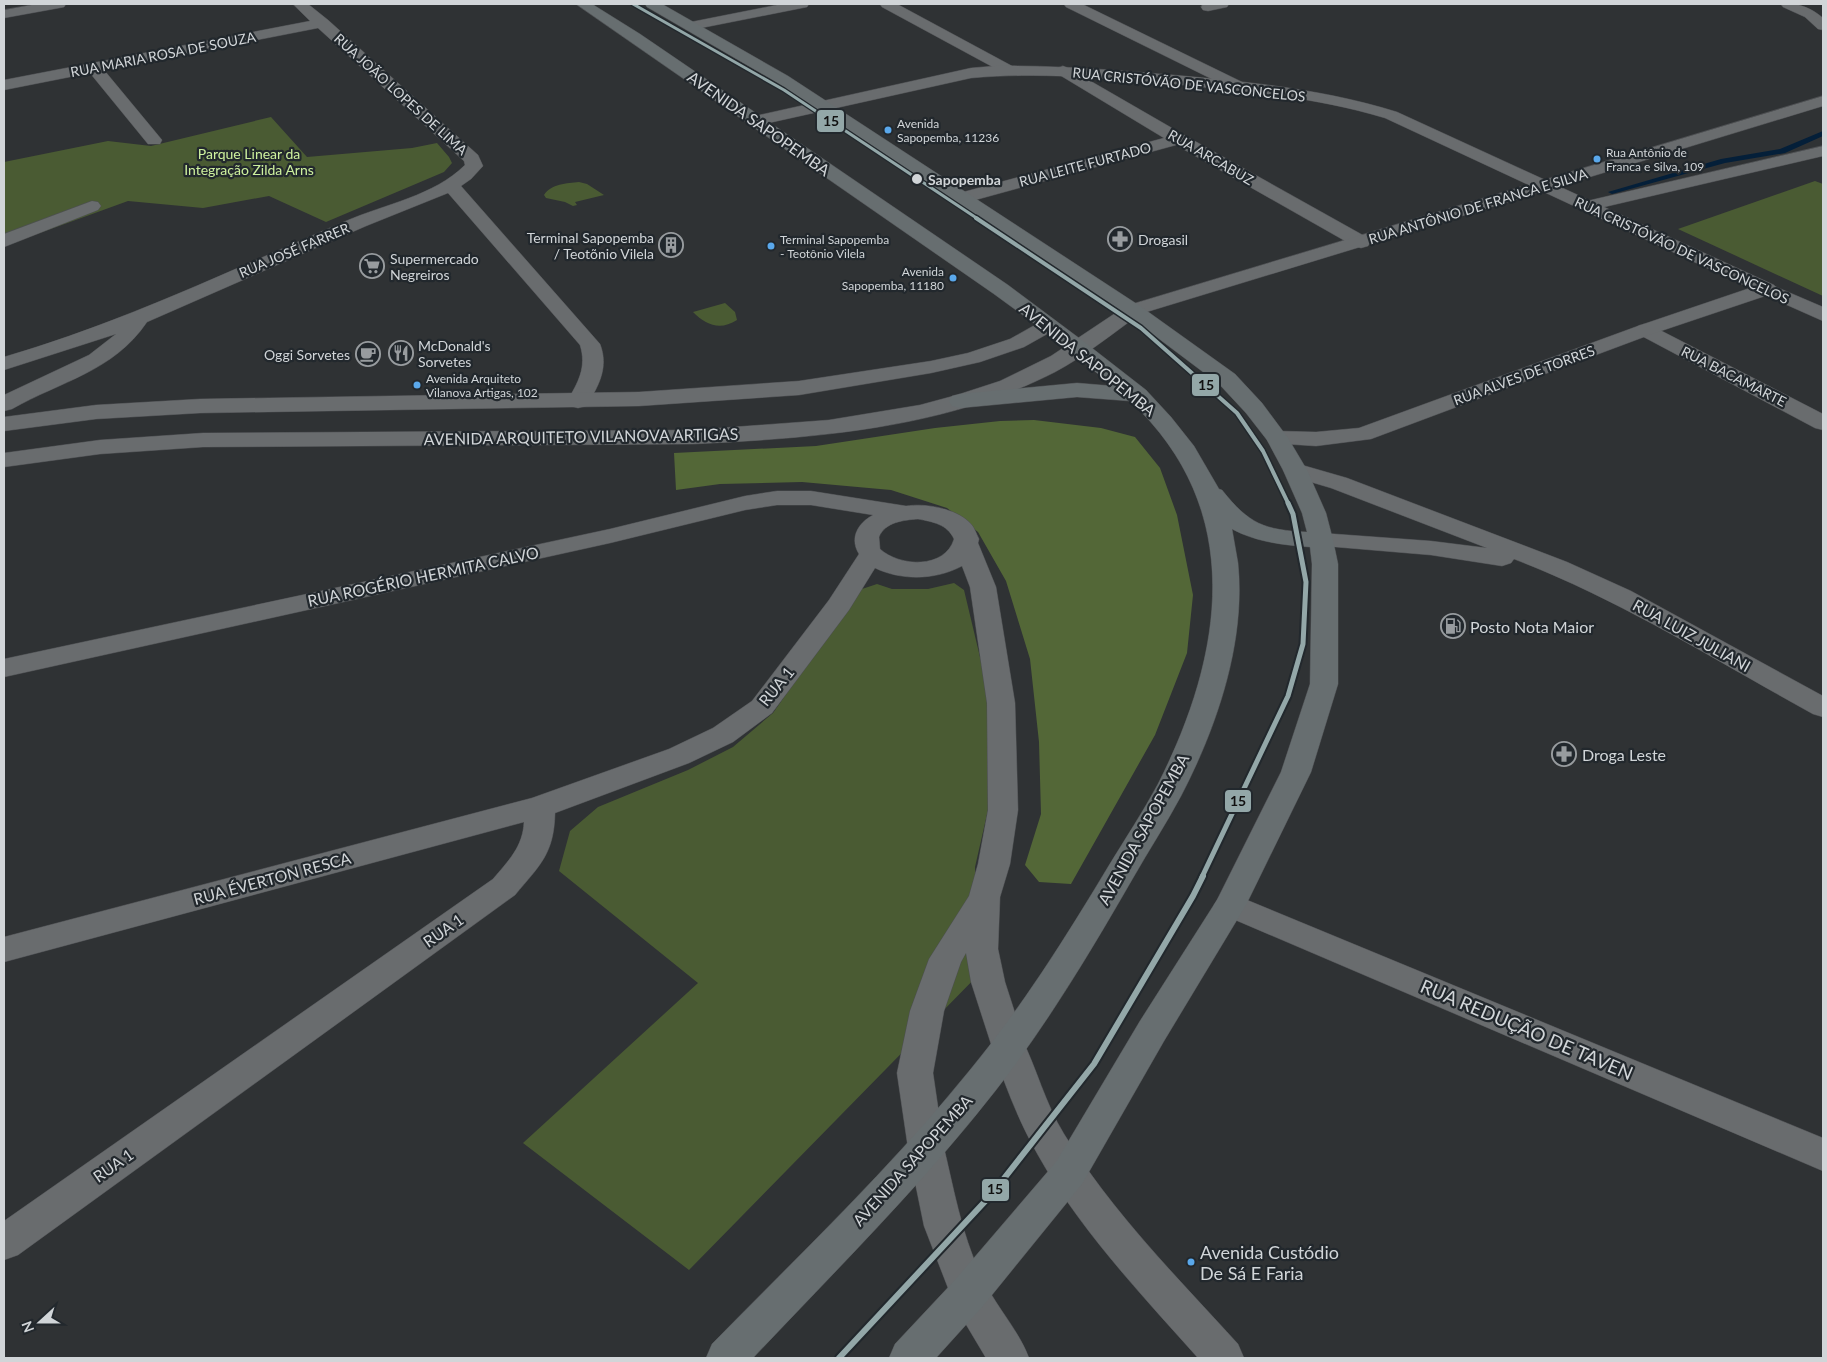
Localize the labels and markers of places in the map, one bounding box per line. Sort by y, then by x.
place label: Avenida Sapopemba, 11236 [897,116,999,145]
marker: Avenida Sapopemba, 11236 [883,125,893,135]
place label: Rua Antônio de Franca e Silva, 109 [1606,145,1704,174]
marker: Rua Antônio de Franca e Silva, 109 [1592,154,1602,164]
place label: Sapopemba [928,171,1001,188]
marker: Sapopemba [910,172,924,186]
pharmacy icon: Drogasil [1107,226,1133,252]
place label: Terminal Sapopemba / Teotõnio Vilela [527,229,654,262]
place label: Drogasil [1138,231,1188,248]
building icon: Terminal Sapopemba / Teotõnio Vilela [658,232,684,258]
place label: Terminal Sapopemba - Teotônio Vilela [780,232,889,261]
marker: Terminal Sapopemba - Teotônio Vilela [766,241,776,251]
place label: Supermercado Negreiros [390,250,479,283]
supermarket icon: Supermercado Negreiros [359,253,385,279]
place label: Avenida Sapopemba, 11180 [842,264,944,293]
marker: Avenida Sapopemba, 11180 [948,273,958,283]
place label: McDonald's Sorvetes [418,337,491,370]
restaurant icon: McDonald's Sorvetes [388,340,414,366]
cafe icon: Oggi Sorvetes [355,341,381,367]
place label: Oggi Sorvetes [264,346,350,363]
place label: Avenida Arquiteto Vilanova Artigas, 102 [426,371,538,400]
marker: Avenida Arquiteto Vilanova Artigas, 102 [412,380,422,390]
fuel station icon: Posto Nota Maior [1440,613,1466,639]
place label: Posto Nota Maior [1470,617,1594,636]
pharmacy icon: Droga Leste [1551,741,1577,767]
place label: Droga Leste [1582,745,1666,764]
place label: Avenida Custódio De Sá E Faria [1200,1241,1339,1284]
marker: Avenida Custódio De Sá E Faria [1186,1257,1196,1267]

